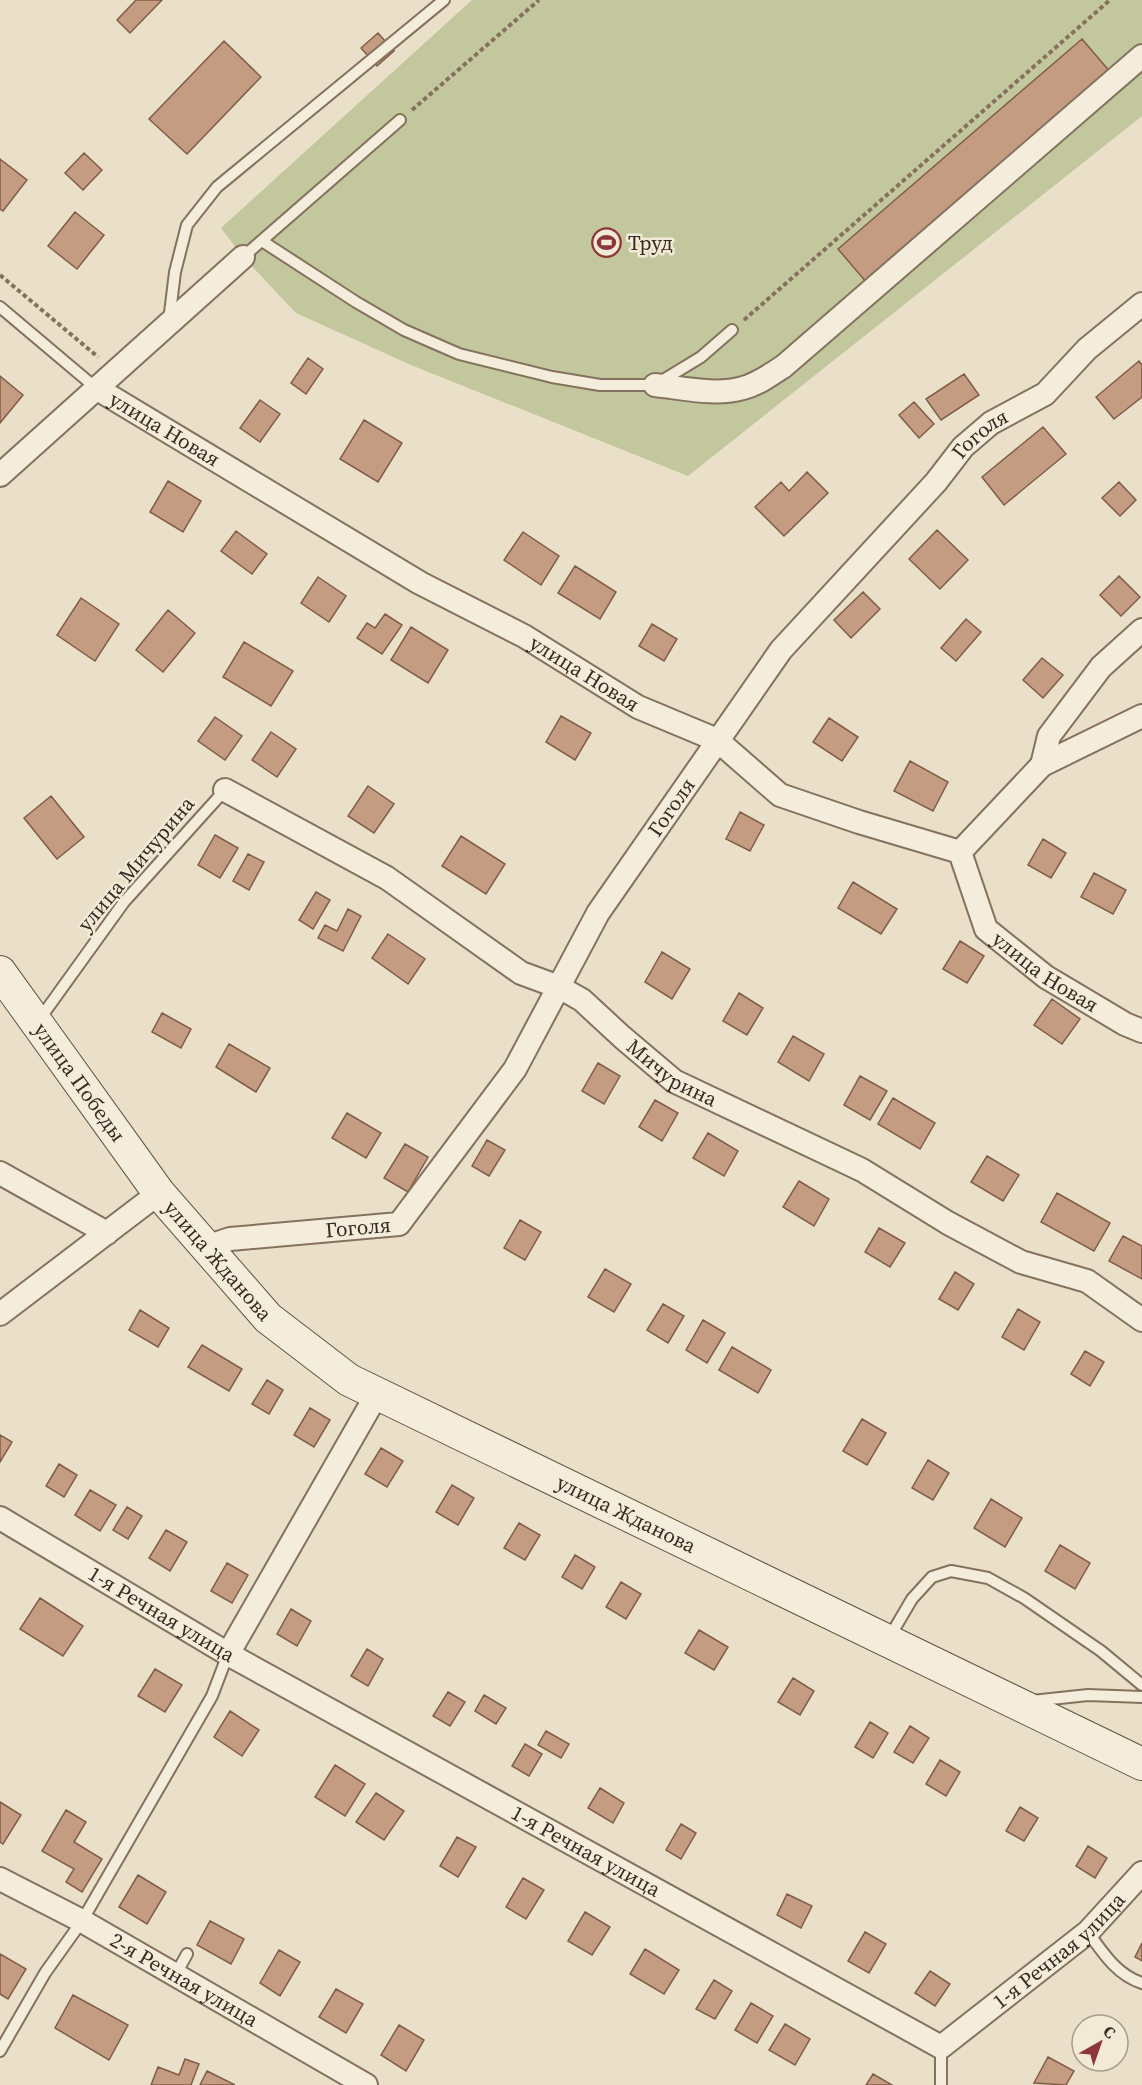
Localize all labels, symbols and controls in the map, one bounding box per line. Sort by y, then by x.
sports icon: Труд [591,227,623,259]
place label: Труд [628,228,673,257]
street label: улица Новая [104,384,226,473]
street label: Гоголя [944,402,1013,464]
street label: улица Новая [524,628,645,718]
street label: Гоголя [640,772,702,842]
street label: улица Мичурина [70,790,201,937]
street label: улица Новая [986,924,1104,1019]
street label: улица Победы [27,1016,133,1148]
street label: Мичурина [620,1032,722,1113]
street label: улица Жданова [157,1193,279,1327]
street label: Гоголя [324,1210,392,1244]
street label: улица Жданова [552,1468,701,1560]
street label: 1-я Речная улица [83,1559,241,1669]
street label: 1-я Речная улица [506,1798,666,1904]
street label: 1-я Речная улица [986,1886,1132,2015]
street label: 2-я Речная улица [105,1925,264,2034]
north arrow [1070,2013,1130,2073]
text: С [1099,2020,1121,2043]

